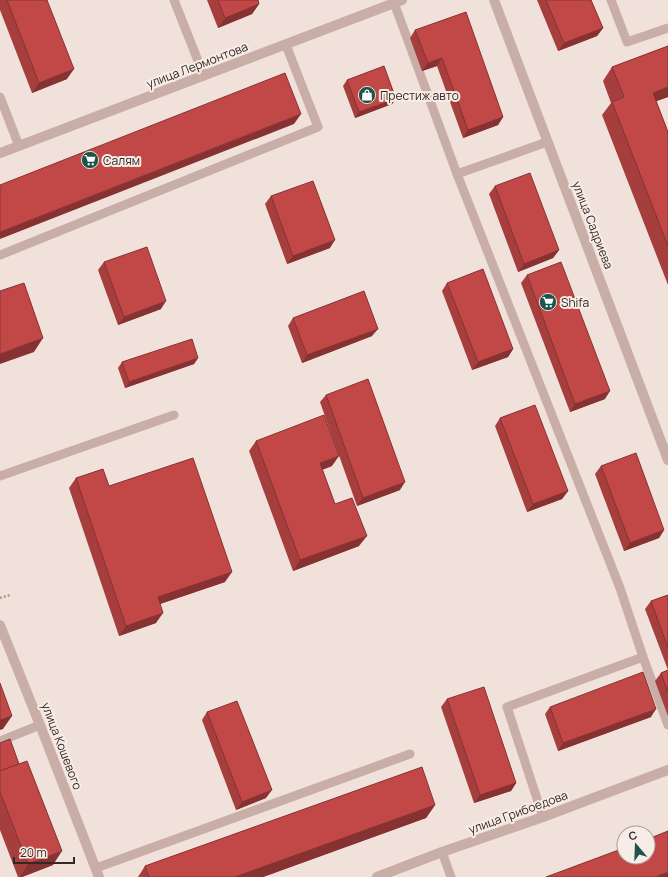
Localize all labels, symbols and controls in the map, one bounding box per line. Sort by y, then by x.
street label: улица Лермонтова [144,38,250,92]
shop icon: Престиж авто [357,85,377,105]
place label: Престиж авто [380,87,459,104]
supermarket icon: Салям [80,150,100,170]
place label: Салям [103,152,140,169]
street label: улица Садриева [568,179,618,271]
supermarket icon: Shifa [538,292,558,312]
place label: Shifa [561,294,589,311]
street label: улица Кошевого [38,700,86,792]
street label: улица Грибоедова [466,786,570,838]
north arrow [616,825,656,865]
text: С [626,827,639,843]
scale bar [14,839,74,865]
text: 20 m [20,844,47,861]

